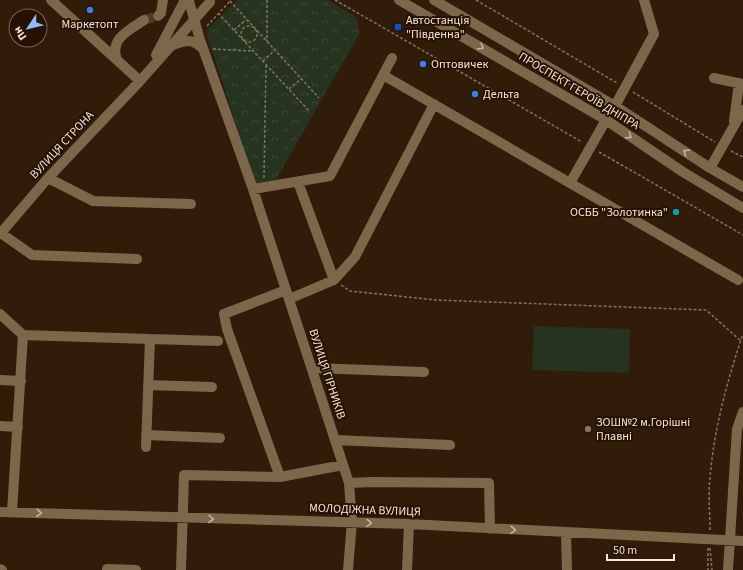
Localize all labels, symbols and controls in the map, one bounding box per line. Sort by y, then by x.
marker: Маркетопт [85,5,95,15]
north arrow [8,8,48,48]
place label: Автостанція "Південна" [406,12,469,43]
place label: Маркетопт [61,16,119,33]
marker: Автостанція "Південна" [393,22,403,32]
text: Пн [10,24,30,43]
one-way arrow [477,43,484,50]
street label: ПРОСПЕКТ ГЕРОЇВ ДНІПРА [516,48,643,134]
place label: Оптовичек [431,56,488,73]
marker: Оптовичек [418,59,428,69]
place label: Дельта [483,86,519,103]
marker: Дельта [470,89,480,99]
street label: ВУЛИЦЯ СТРОНА [26,107,98,183]
one-way arrow [625,131,632,138]
one-way arrow [683,149,690,157]
place label: ОСББ "Золотинка" [570,204,668,221]
marker: ОСББ "Золотинка" [671,207,681,217]
street label: ВУЛИЦЯ ГІРНИКІВ [304,327,350,421]
place label: ЗОШ№2 м.Горішні Плавні [596,414,690,445]
marker: ЗОШ№2 м.Горішні Плавні [583,424,593,434]
street label: МОЛОДІЖНА ВУЛИЦЯ [309,500,421,520]
one-way arrow [36,509,42,517]
one-way arrow [208,515,214,523]
one-way arrow [366,519,372,527]
one-way arrow [510,526,516,534]
scale bar [607,536,674,562]
text: 50 m [613,542,637,559]

